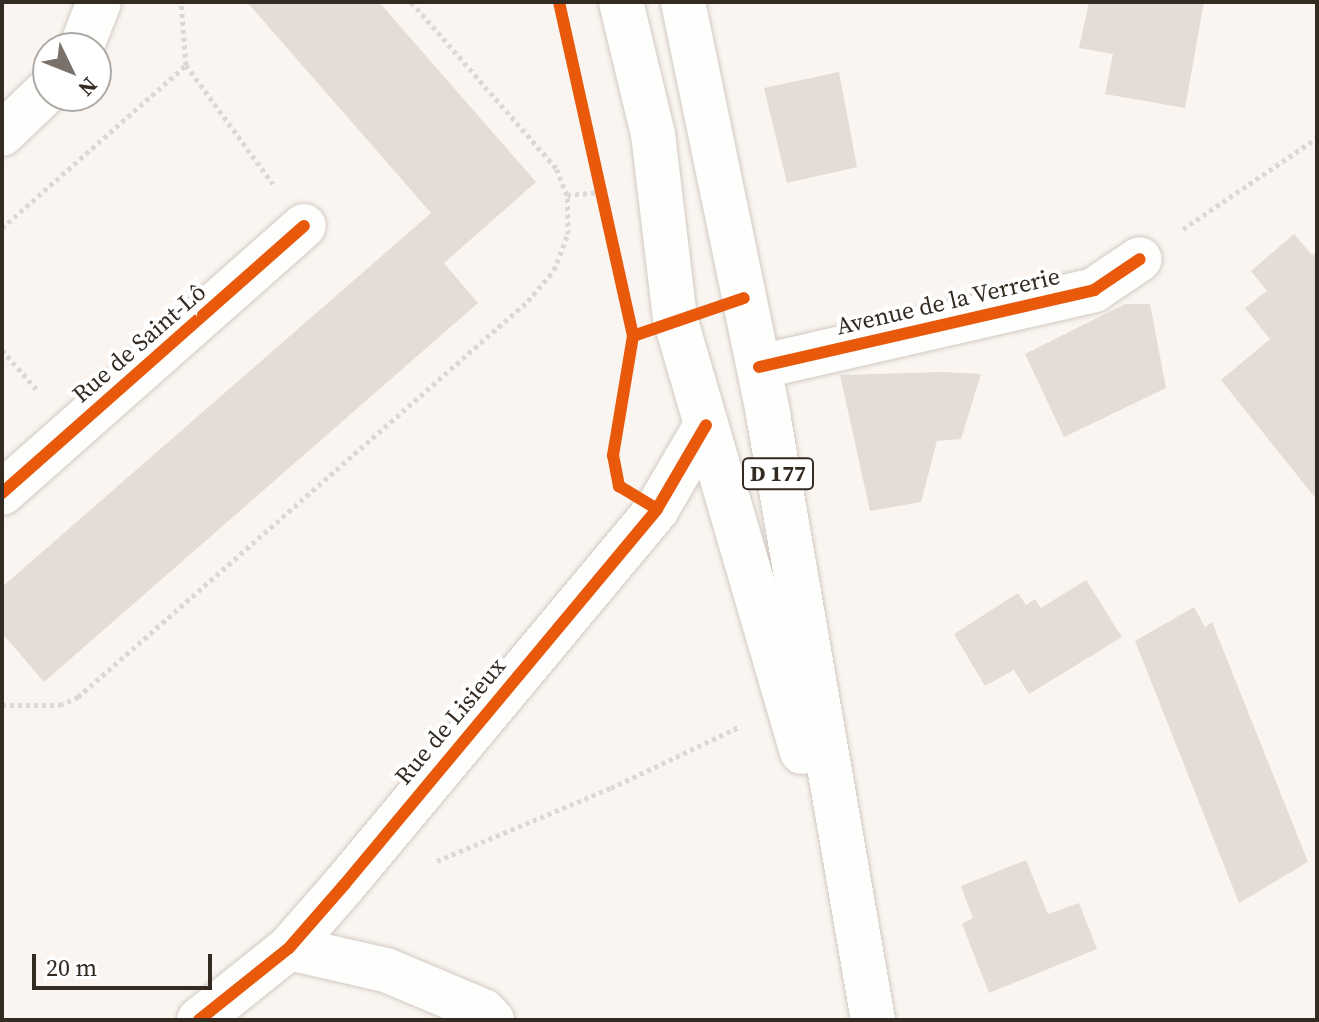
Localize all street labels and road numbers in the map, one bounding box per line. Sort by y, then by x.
street label: Avenue de la Verrerie [833,261,1063,341]
street label: Rue de Saint-Lô [66,277,212,409]
road number: D 177 [742,456,814,492]
street label: Rue de Lisieux [389,652,511,790]

